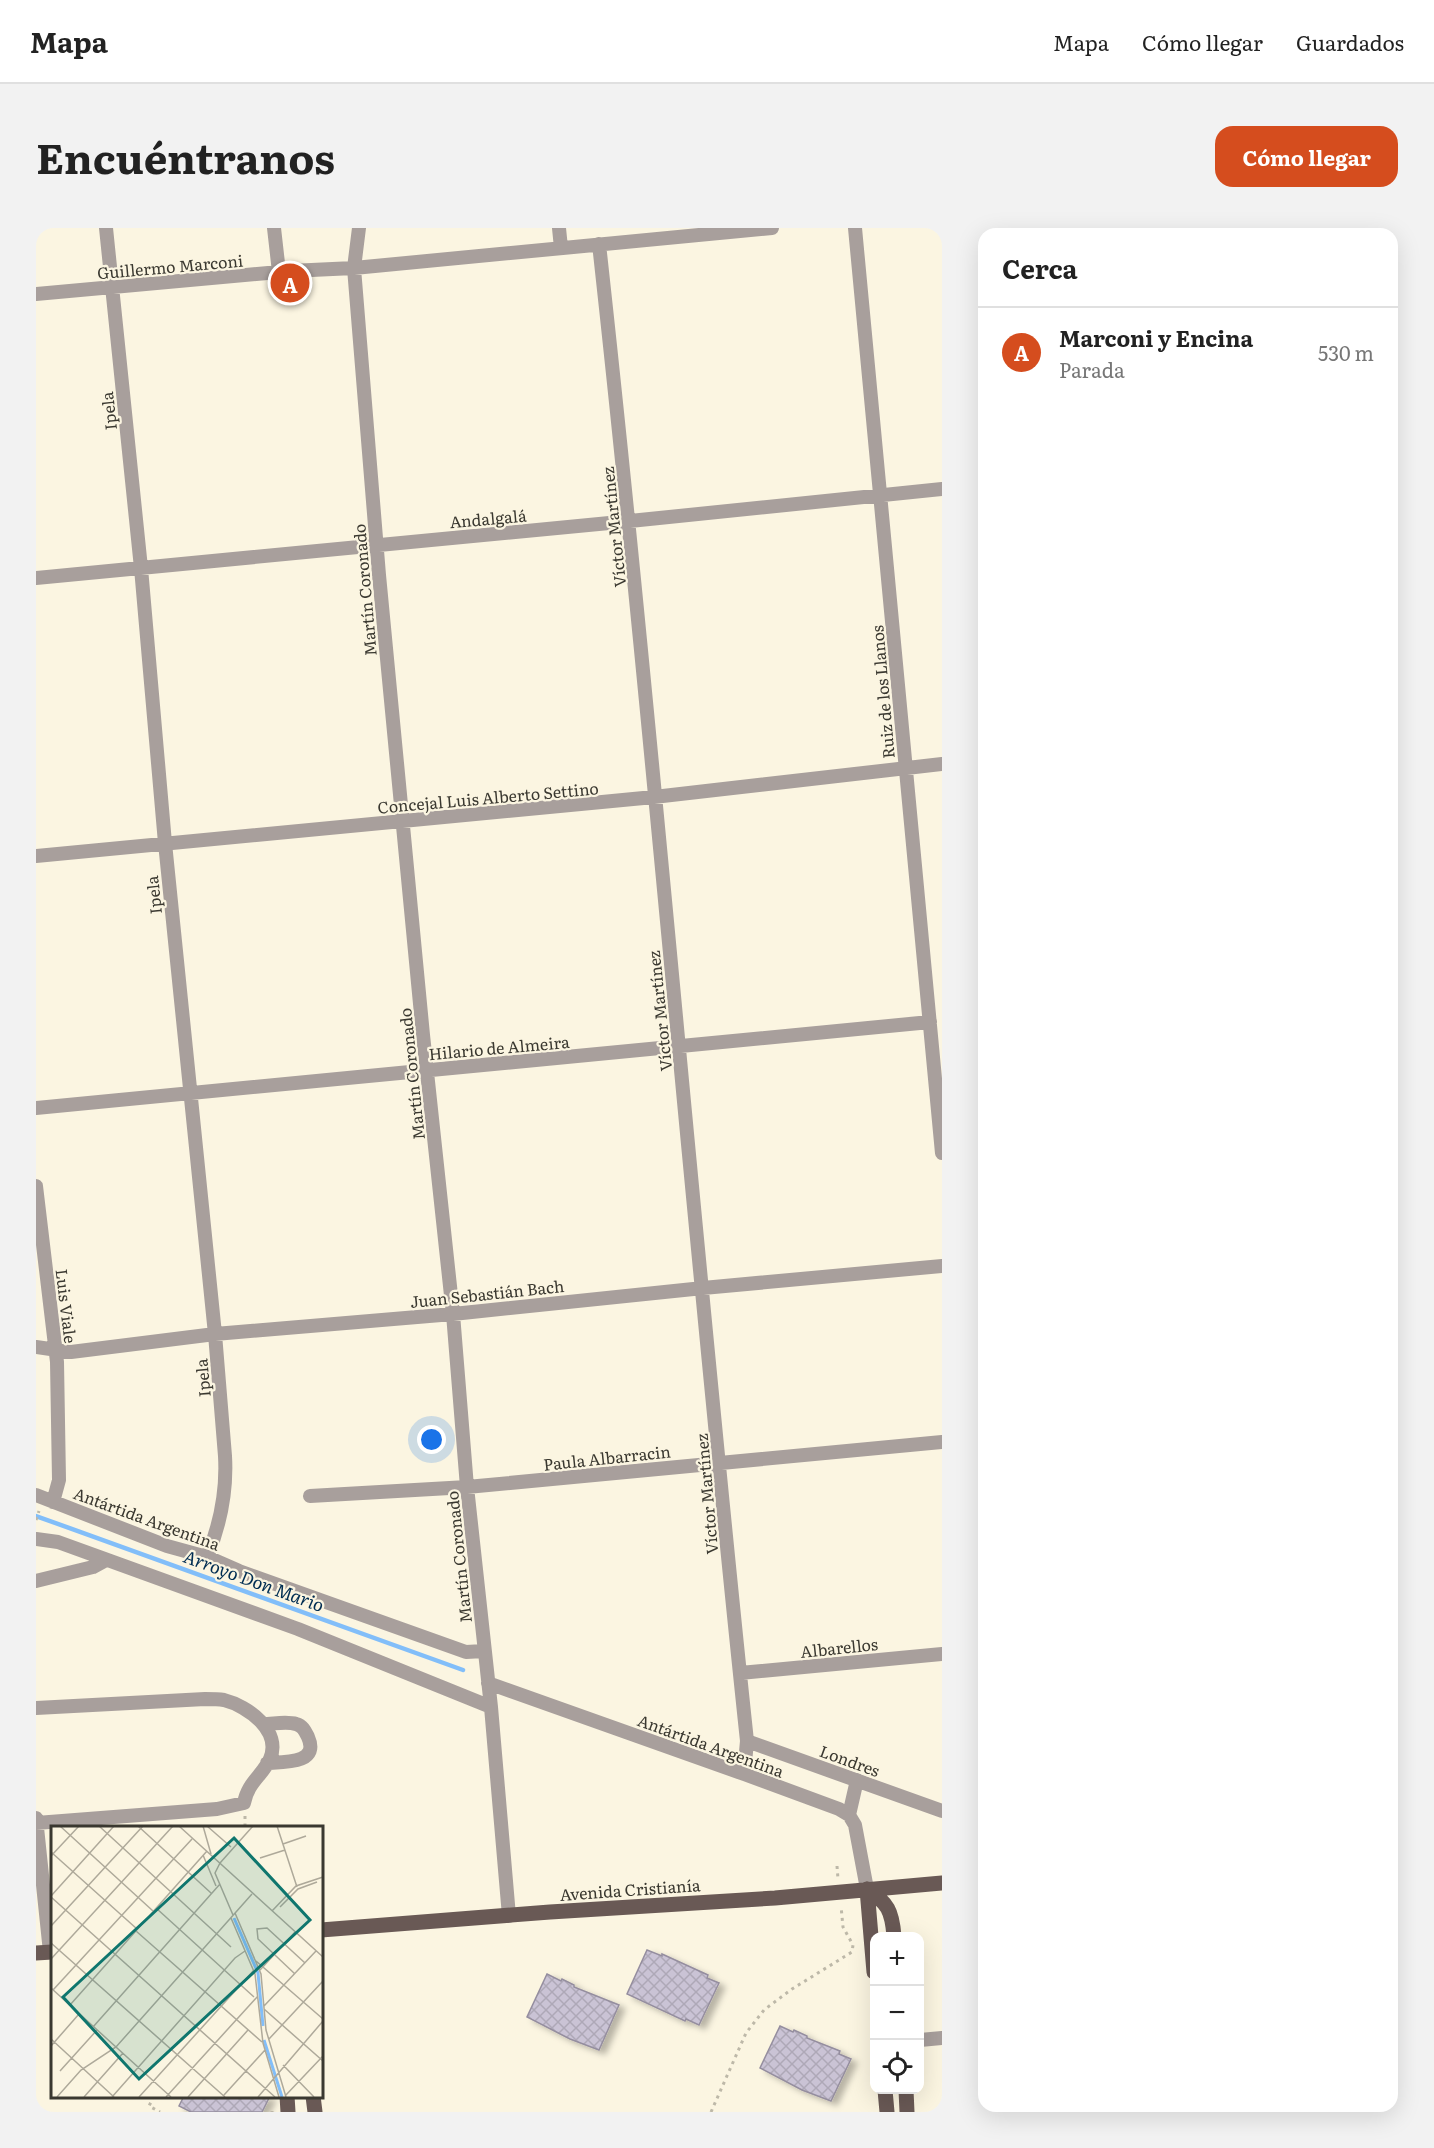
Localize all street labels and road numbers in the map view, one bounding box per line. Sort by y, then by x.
street label: Guillermo Marconi [96,248,244,284]
street label: Ipela [94,390,122,431]
street label: Víctor Martínez [595,465,631,589]
street label: Andalgalá [449,503,528,533]
street label: Martín Coronado [346,523,382,657]
street label: Ruiz de los Llanos [864,624,900,760]
street label: Concejal Luis Alberto Settino [376,775,600,819]
street label: Ipela [139,874,167,915]
street label: Víctor Martínez [641,949,677,1073]
street label: Martín Coronado [392,1007,430,1141]
street label: Hilario de Almeira [427,1029,571,1065]
street label: Luis Viale [51,1267,83,1345]
street label: Juan Sebastián Bach [409,1273,566,1313]
street label: Ipela [188,1357,216,1398]
street label: Víctor Martínez [689,1432,723,1555]
street label: Paula Albarracin [542,1438,672,1476]
street label: Antártida Argentina [70,1480,224,1556]
street label: Martín Coronado [439,1490,477,1624]
street label: Albarellos [799,1631,879,1663]
street label: Antártida Argentina [634,1707,788,1783]
street label: Londres [817,1738,883,1782]
street label: Avenida Cristianía [559,1872,702,1906]

